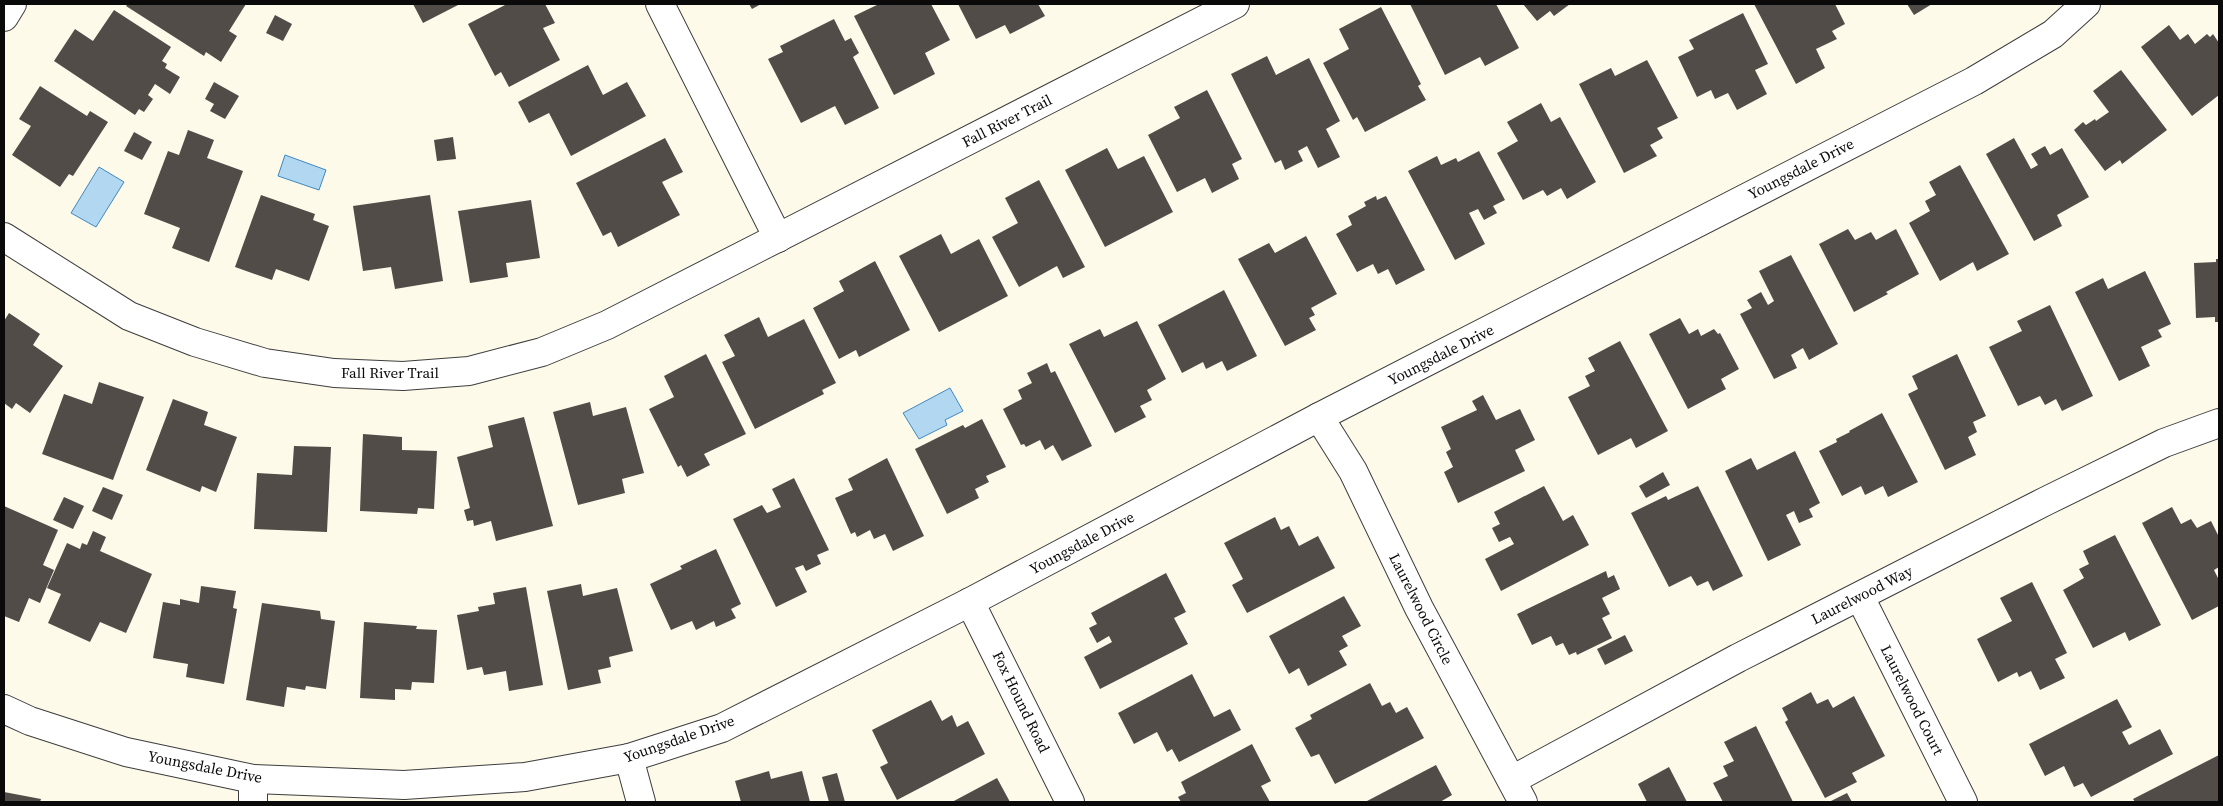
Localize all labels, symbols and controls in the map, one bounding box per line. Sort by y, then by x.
street label: Fall River Trail [958,89,1056,152]
street label: Youngsdale Drive [1744,133,1858,204]
street label: Youngsdale Drive [1384,319,1498,390]
street label: Fall River Trail [341,362,440,383]
street label: Youngsdale Drive [1026,506,1138,579]
street label: Laurelwood Circle [1384,549,1459,668]
street label: Laurelwood Way [1808,560,1916,629]
street label: Laurelwood Court [1876,641,1949,758]
street label: Fox Hound Road [988,647,1055,757]
street label: Youngsdale Drive [621,710,737,767]
street label: Youngsdale Drive [146,745,264,788]

